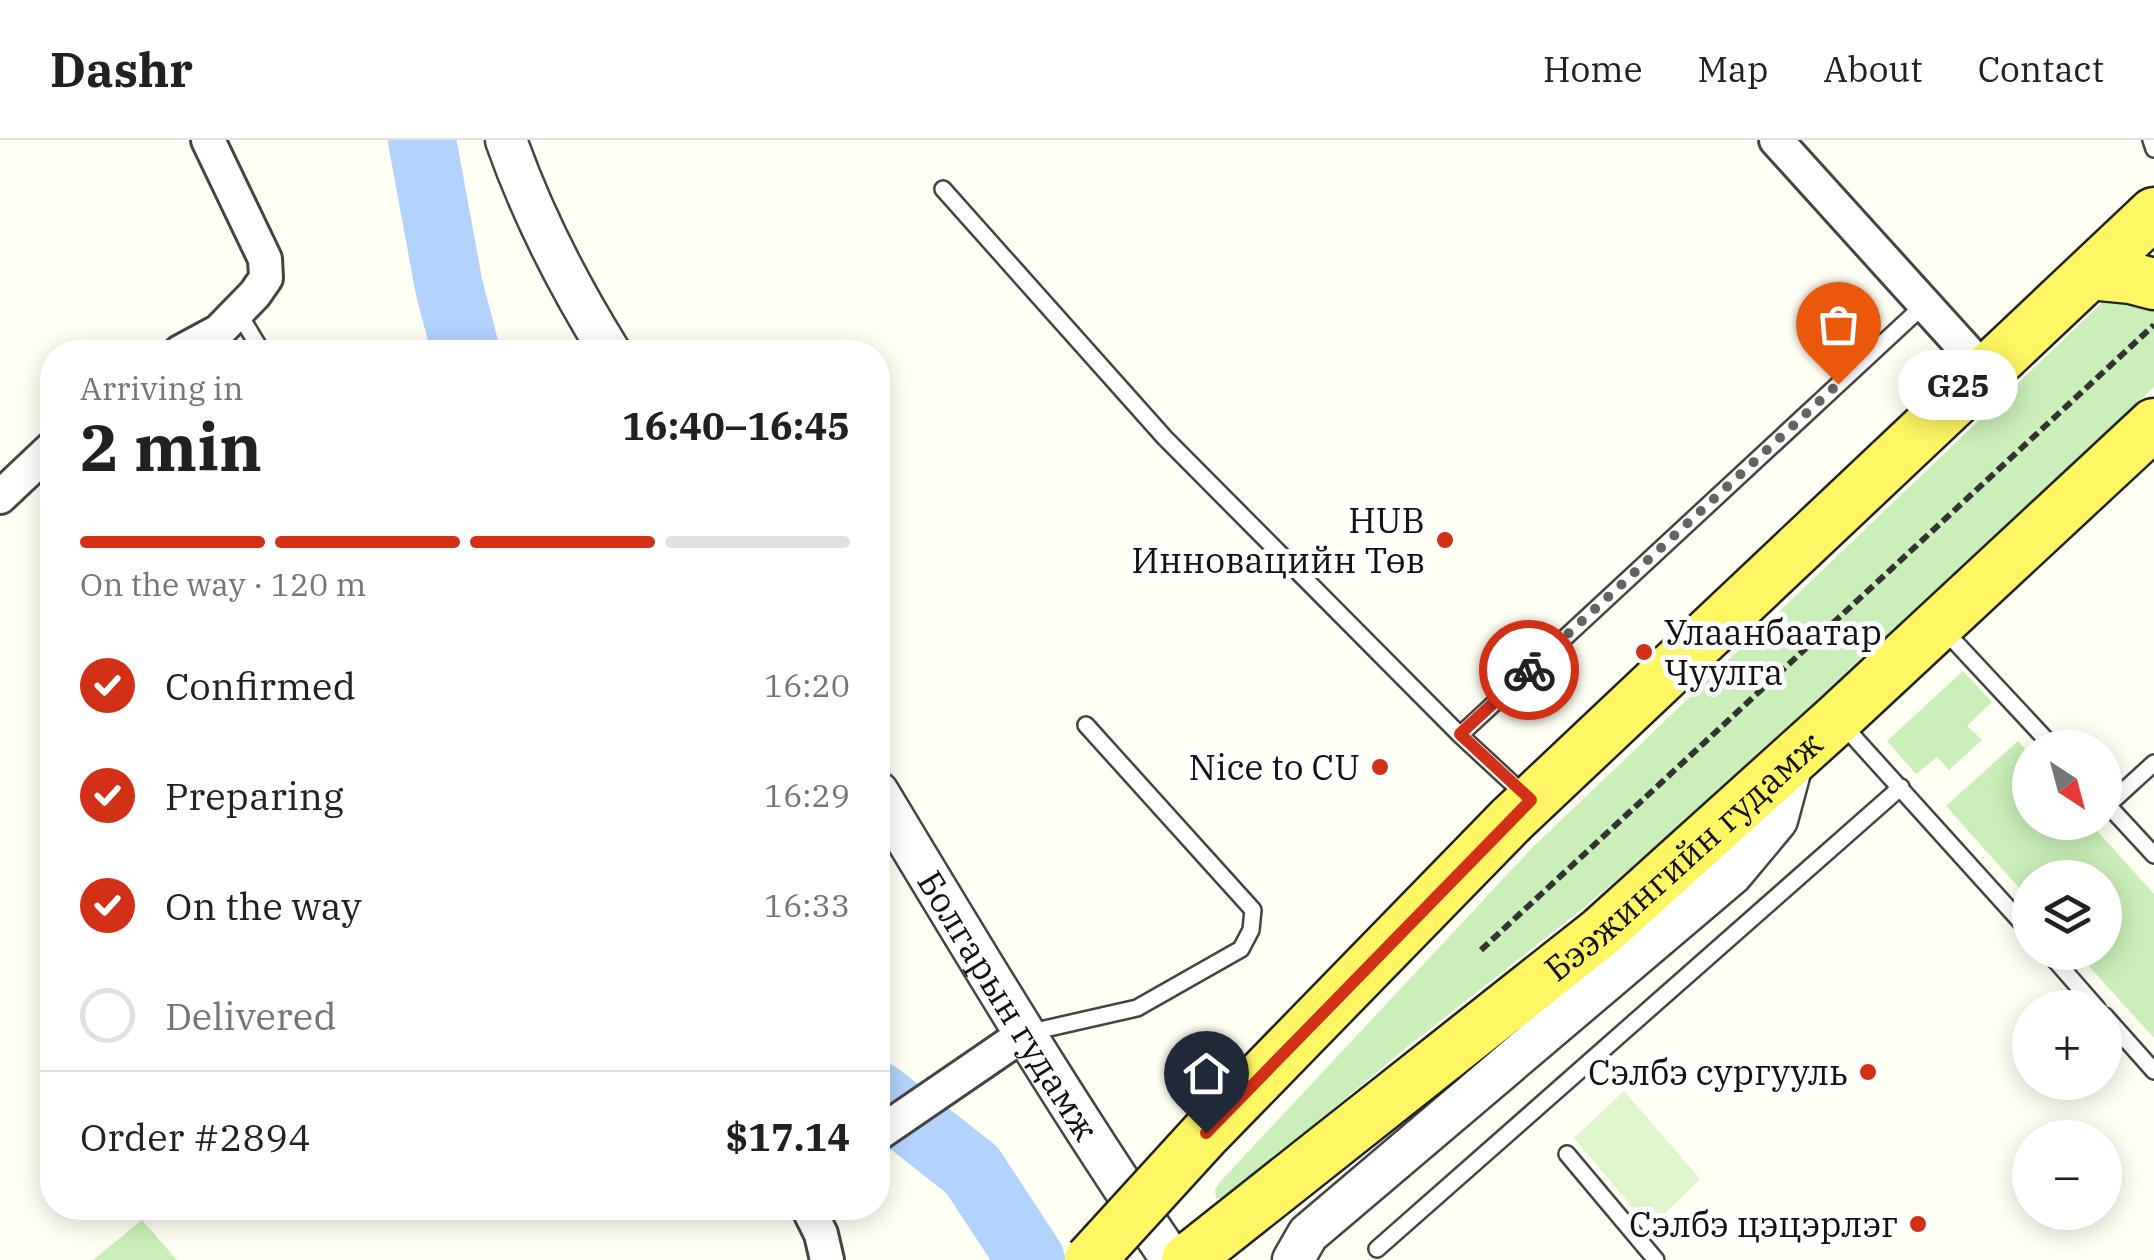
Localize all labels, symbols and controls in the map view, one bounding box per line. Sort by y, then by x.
text: Dashr [50,38,193,100]
text: Home [1543,46,1642,92]
text: Map [1697,46,1769,92]
text: About [1824,46,1923,92]
text: Contact [1978,46,2104,92]
pin [1796,282,1881,385]
icon: bag [1811,297,1866,352]
callout: G25 [1898,349,2018,419]
text: G25 [1926,364,1990,406]
text: Arriving in [80,367,243,409]
text: 16:40–16:45 [622,401,850,450]
text: 2 min [80,404,262,489]
place label: HUB Инновацийн Төв [1131,497,1425,583]
marker: HUB Инновацийн Төв [1434,529,1456,551]
text: On the way · 120 m [80,563,366,605]
place label: Улаанбаатар Чуулга [1664,609,1882,695]
courier [1479,620,1579,720]
marker: Улаанбаатар Чуулга [1633,641,1655,663]
icon: bike [1502,643,1557,698]
icon: check [80,658,135,713]
text: Confirmed [165,661,356,710]
text: 16:20 [764,664,850,706]
street label: Бээжингийн гудамж [1535,721,1832,991]
north arrow [2012,730,2122,840]
map controls [2012,730,2122,1230]
place label: Nice to CU [1188,744,1360,790]
marker: Nice to CU [1369,756,1391,778]
icon: check [80,768,135,823]
text: Preparing [165,771,344,820]
text: 16:29 [764,774,850,816]
button: layers [2012,860,2122,970]
street label: Болгарын гудамж [908,862,1109,1149]
icon: check [80,878,135,933]
text: On the way [165,881,362,930]
text: 16:33 [764,884,850,926]
button: + [2012,990,2122,1100]
text: Delivered [165,991,337,1040]
pin [1164,1031,1249,1134]
icon: home [1179,1046,1234,1101]
place label: Сэлбэ сургууль [1588,1049,1848,1095]
marker: Сэлбэ сургууль [1857,1061,1879,1083]
text: Order #2894 [80,1112,311,1161]
text: $17.14 [725,1112,850,1161]
button: − [2012,1120,2122,1230]
place label: Сэлбэ цэцэрлэг [1629,1201,1898,1247]
marker: Сэлбэ цэцэрлэг [1907,1213,1929,1235]

